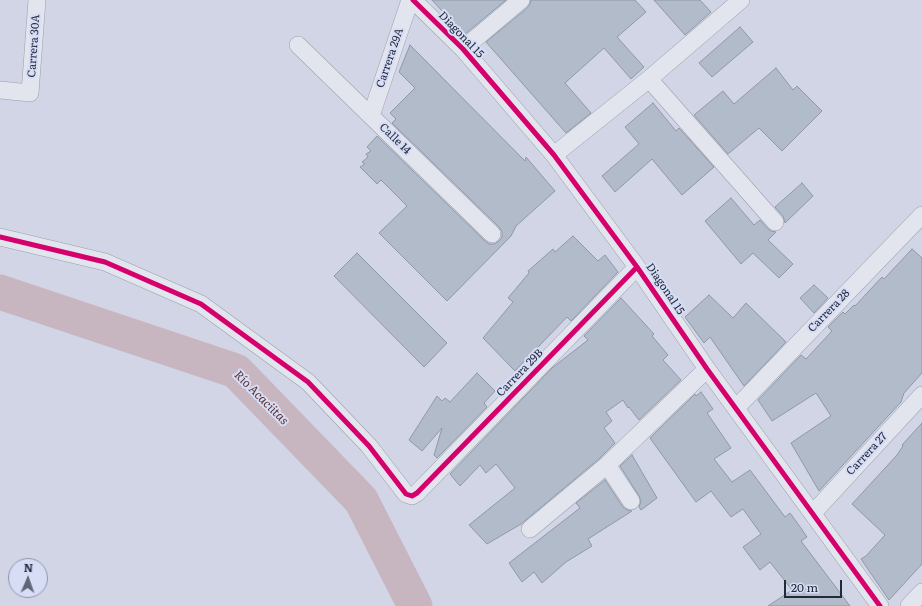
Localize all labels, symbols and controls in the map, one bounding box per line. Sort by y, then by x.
street label: Diagonal 15 [436,9,486,61]
street label: Carrera 30A [25,14,43,78]
street label: Carrera 29A [374,27,406,89]
street label: Calle 14 [376,121,414,157]
street label: Diagonal 15 [643,261,687,317]
street label: Carrera 28 [805,287,853,335]
street label: Carrera 29B [494,346,546,400]
water label: Río Acaciitas [231,368,291,428]
street label: Carrera 27 [844,430,890,478]
north arrow [8,558,48,598]
text: N [23,559,33,575]
scale bar [786,572,844,598]
text: 20 m [791,578,818,596]

